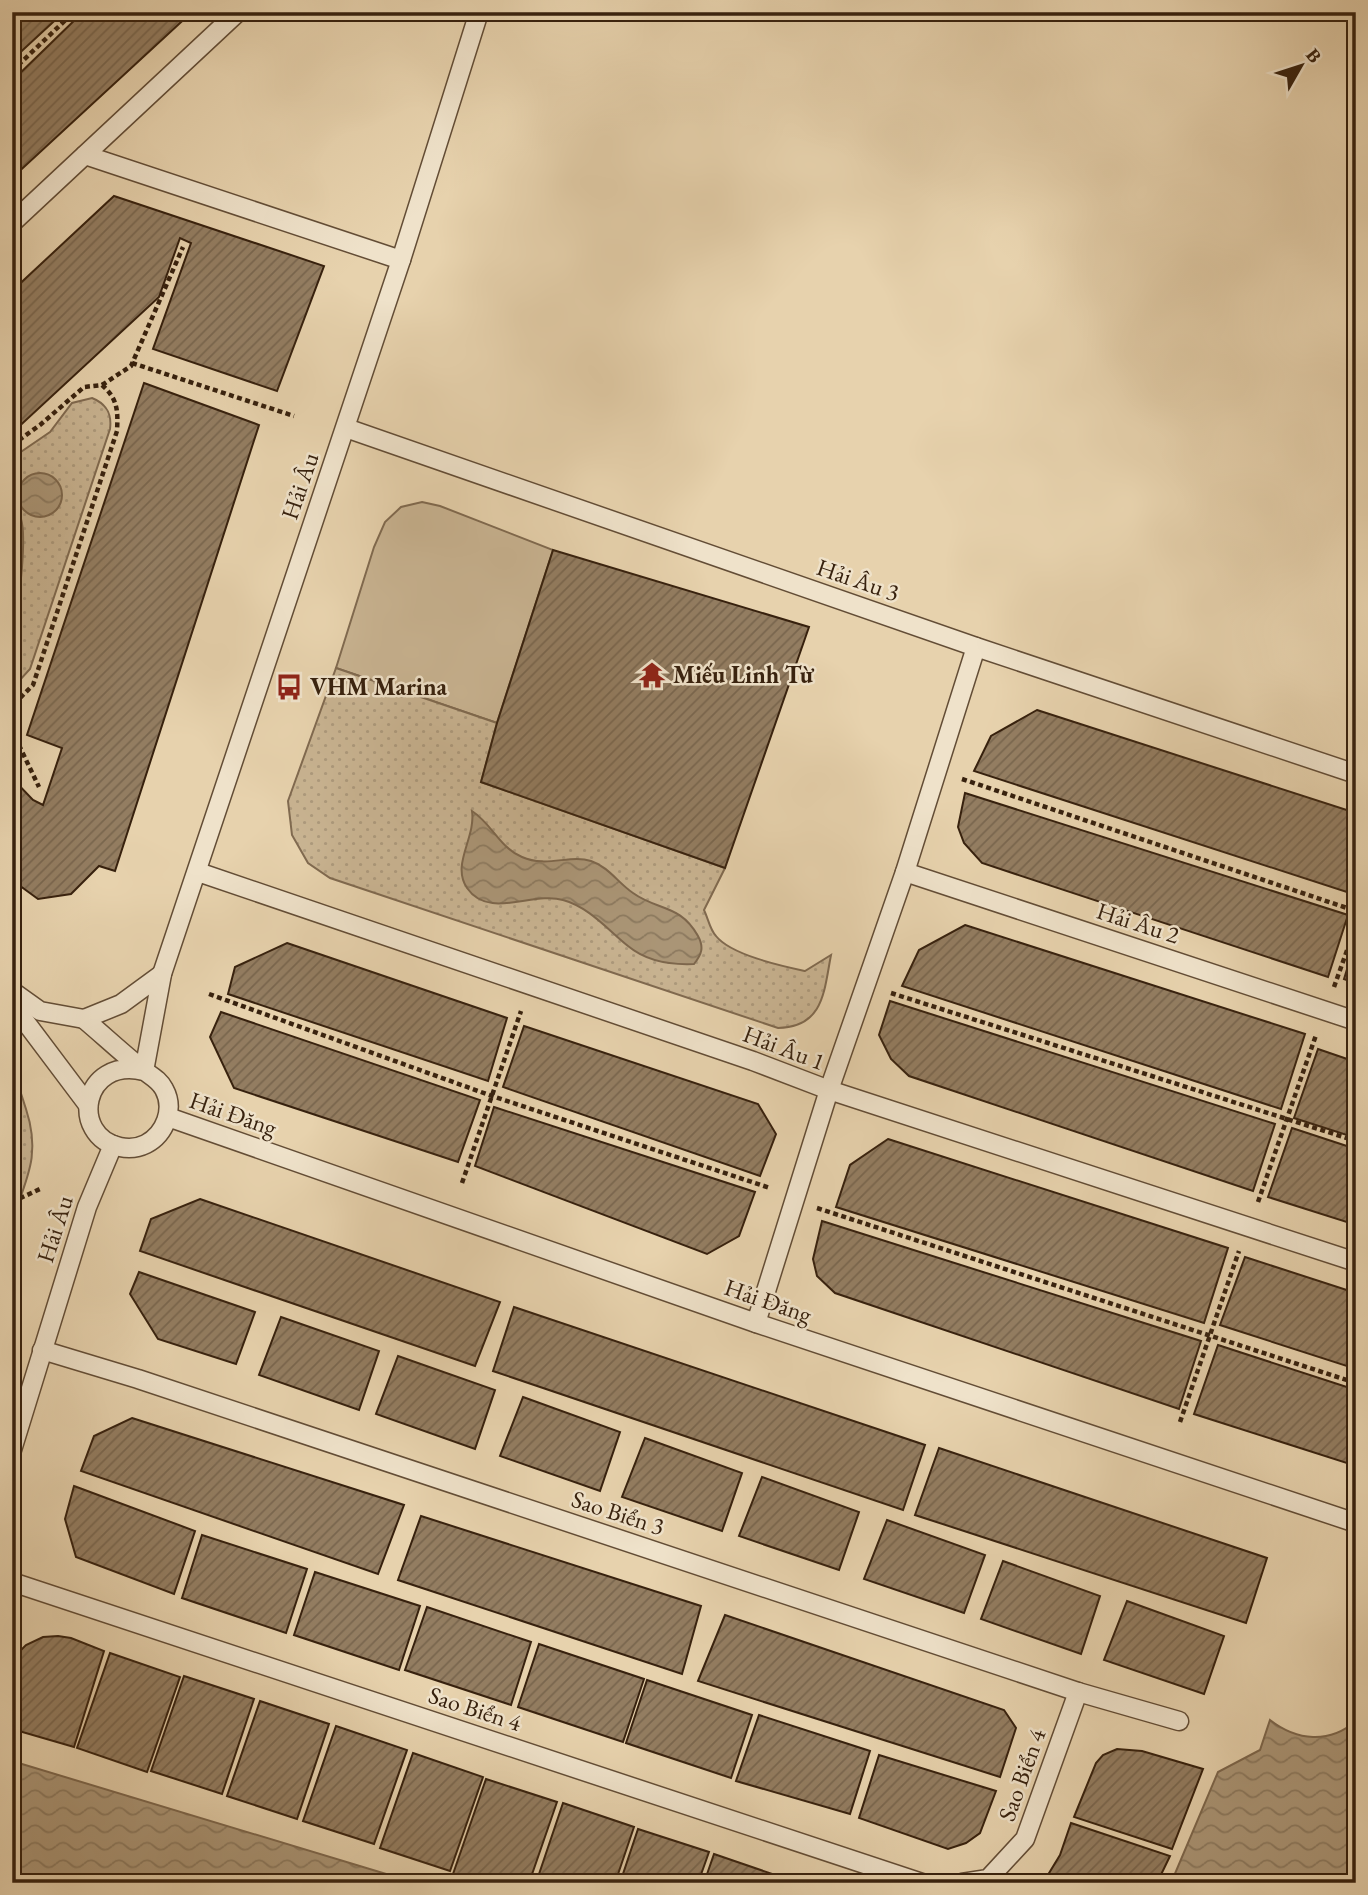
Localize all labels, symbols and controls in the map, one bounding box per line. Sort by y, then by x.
north arrow [1266,32,1336,102]
text: B [1300,43,1327,68]
street label: Hải Âu [274,448,326,523]
street label: Hải Âu 3 [813,551,904,608]
place label: Miếu Linh Từ [673,659,815,690]
temple icon: Miếu Linh Từ [637,660,667,690]
place label: VHM Marina [310,671,448,702]
bus stop icon: VHM Marina [274,672,304,702]
street label: Hải Âu 2 [1093,895,1184,951]
street label: Hải Âu 1 [739,1018,830,1077]
street label: Hải Đăng [185,1084,282,1143]
street label: Hải Âu [29,1191,80,1266]
street label: Hải Đăng [720,1271,817,1330]
street label: Sao Biển 3 [568,1483,668,1542]
street label: Sao Biển 4 [425,1679,526,1738]
street label: Sao Biển 4 [991,1724,1053,1825]

